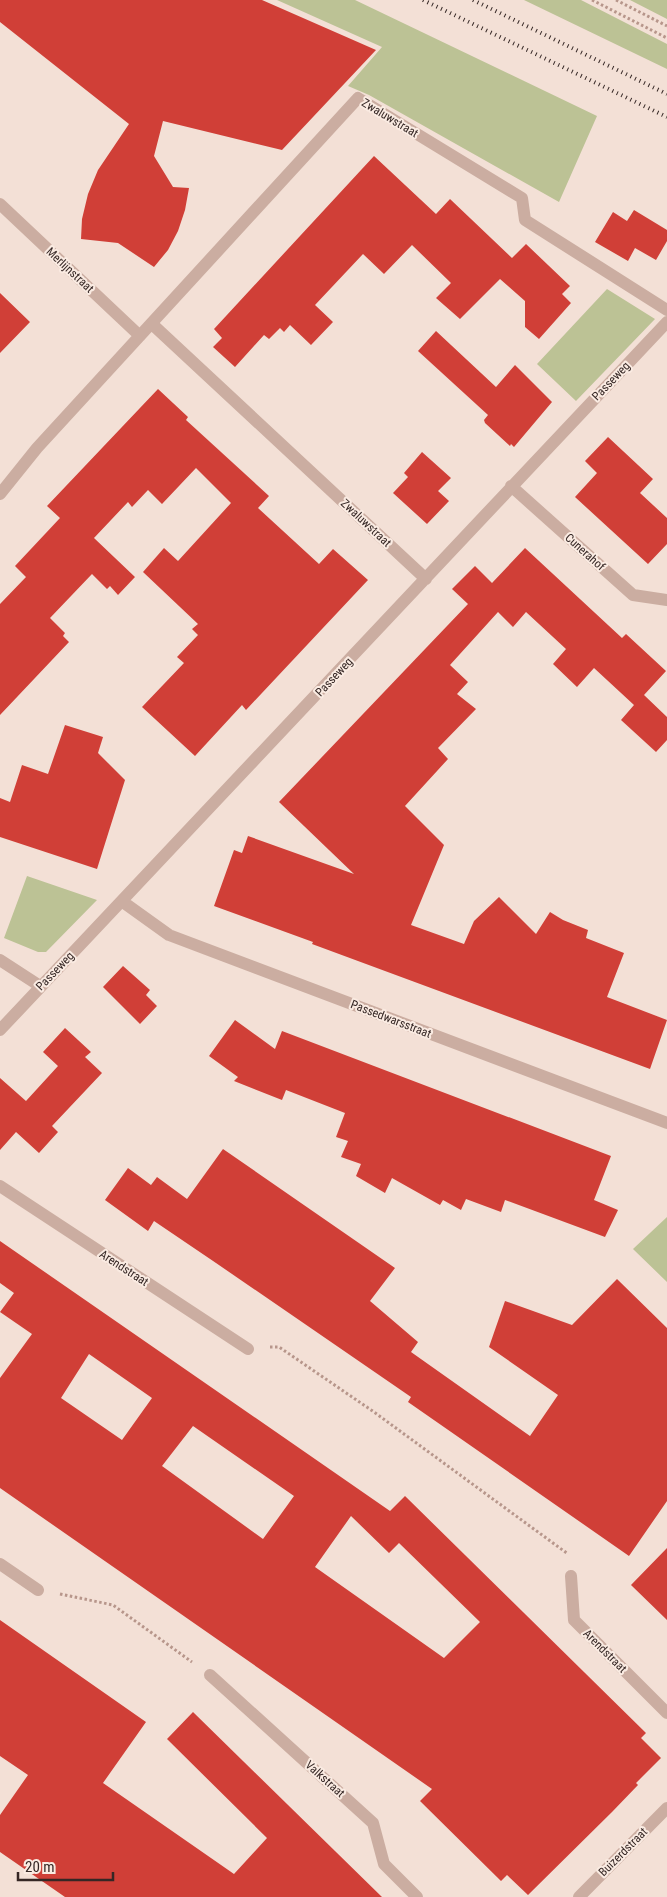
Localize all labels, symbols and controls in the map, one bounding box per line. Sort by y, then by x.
street label: Zwaluwstraat [359,96,421,141]
street label: Merlijnstraat [43,244,97,296]
street label: Passeweg [589,359,633,403]
street label: Zwaluwstraat [338,496,394,550]
street label: Cunerahof [562,530,608,574]
street label: Passeweg [312,655,356,699]
street label: Passeweg [33,949,77,993]
street label: Passedwarsstraat [349,997,434,1041]
street label: Arendstraat [97,1247,151,1289]
street label: Arendstraat [580,1626,630,1676]
street label: Valkstraat [303,1758,348,1801]
street label: Buizerdstraat [596,1825,650,1879]
scale bar [18,1850,112,1882]
text: 20 m [25,1858,55,1876]

